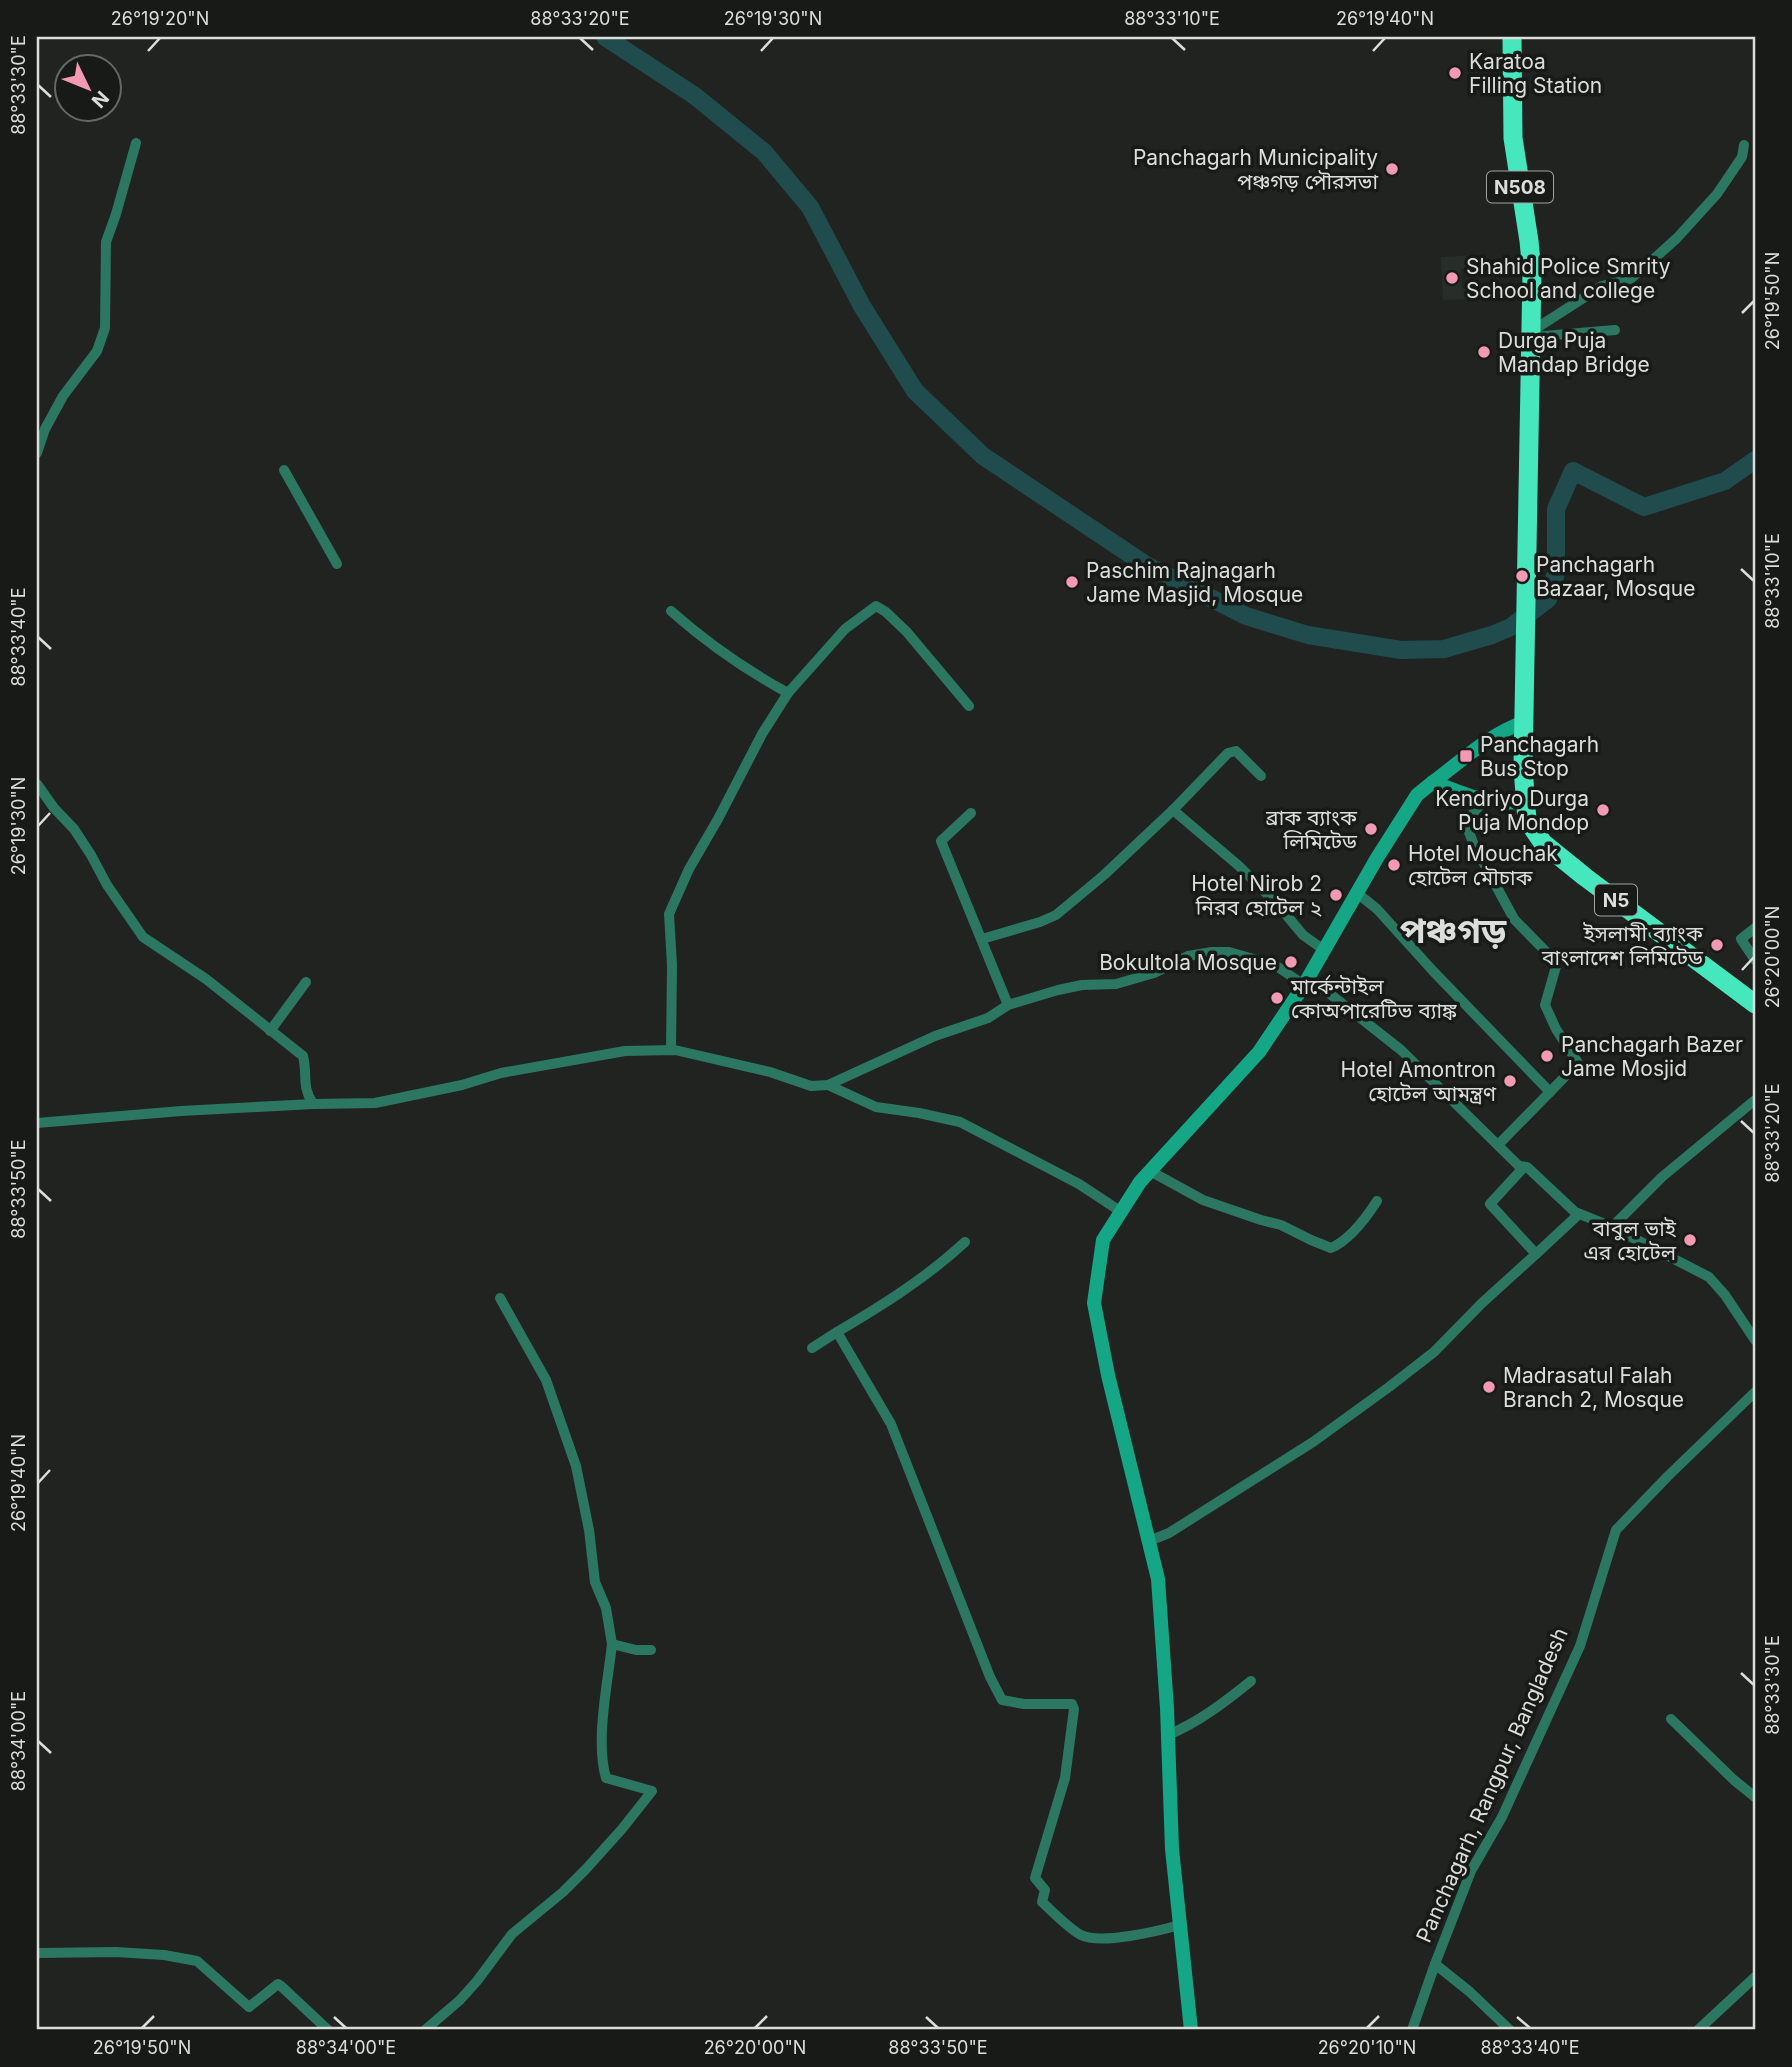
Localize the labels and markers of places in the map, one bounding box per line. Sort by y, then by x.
place label: Karatoa Filling Station [1469,49,1602,98]
marker: Karatoa Filling Station [1447,65,1463,81]
place label: Panchagarh Municipality পঞ্চগড় পৌরসভা [1133,145,1378,194]
marker: Panchagarh Municipality পঞ্চগড় পৌরসভা [1384,161,1400,177]
place label: Shahid Police Smrity School and college [1466,254,1671,303]
marker: Shahid Police Smrity School and college [1444,270,1460,286]
place label: Durga Puja Mandap Bridge [1498,328,1650,377]
marker: Durga Puja Mandap Bridge [1476,344,1492,360]
place label: Panchagarh Bazaar, Mosque [1536,552,1695,601]
place label: Paschim Rajnagarh Jame Masjid, Mosque [1086,558,1303,607]
marker: Panchagarh Bazaar, Mosque [1514,568,1530,584]
marker: Paschim Rajnagarh Jame Masjid, Mosque [1064,574,1080,590]
place label: Panchagarh Bus Stop [1480,732,1599,781]
marker: Panchagarh Bus Stop [1458,748,1474,764]
place label: Kendriyo Durga Puja Mondop [1435,786,1589,835]
marker: Kendriyo Durga Puja Mondop [1595,802,1611,818]
place label: ব্রাক ব্যাংক লিমিটেড [1265,805,1358,854]
marker: ব্রাক ব্যাংক লিমিটেড [1363,821,1379,837]
place label: Hotel Mouchak হোটেল মৌচাক [1408,841,1558,890]
marker: Hotel Mouchak হোটেল মৌচাক [1386,857,1402,873]
place label: Hotel Nirob 2 নিরব হোটেল ২ [1191,871,1323,920]
marker: Hotel Nirob 2 নিরব হোটেল ২ [1328,887,1344,903]
place label: ইসলামী ব্যাংক বাংলাদেশ লিমিটেড [1541,921,1704,970]
marker: ইসলামী ব্যাংক বাংলাদেশ লিমিটেড [1709,937,1725,953]
place label: Bokultola Mosque [1099,950,1277,975]
marker: Bokultola Mosque [1283,954,1299,970]
place label: মার্কেন্টাইল কোঅপারেটিভ ব্যাঙ্ক [1290,974,1457,1023]
marker: মার্কেন্টাইল কোঅপারেটিভ ব্যাঙ্ক [1269,990,1285,1006]
place label: Panchagarh Bazer Jame Mosjid [1561,1032,1743,1081]
marker: Panchagarh Bazer Jame Mosjid [1539,1048,1555,1064]
place label: Hotel Amontron হোটেল আমন্ত্রণ [1341,1057,1497,1106]
marker: Hotel Amontron হোটেল আমন্ত্রণ [1502,1073,1518,1089]
place label: বাবুল ভাই এর হোটেল [1583,1216,1677,1265]
marker: বাবুল ভাই এর হোটেল [1682,1232,1698,1248]
place label: Madrasatul Falah Branch 2, Mosque [1503,1363,1684,1412]
marker: Madrasatul Falah Branch 2, Mosque [1481,1379,1497,1395]

